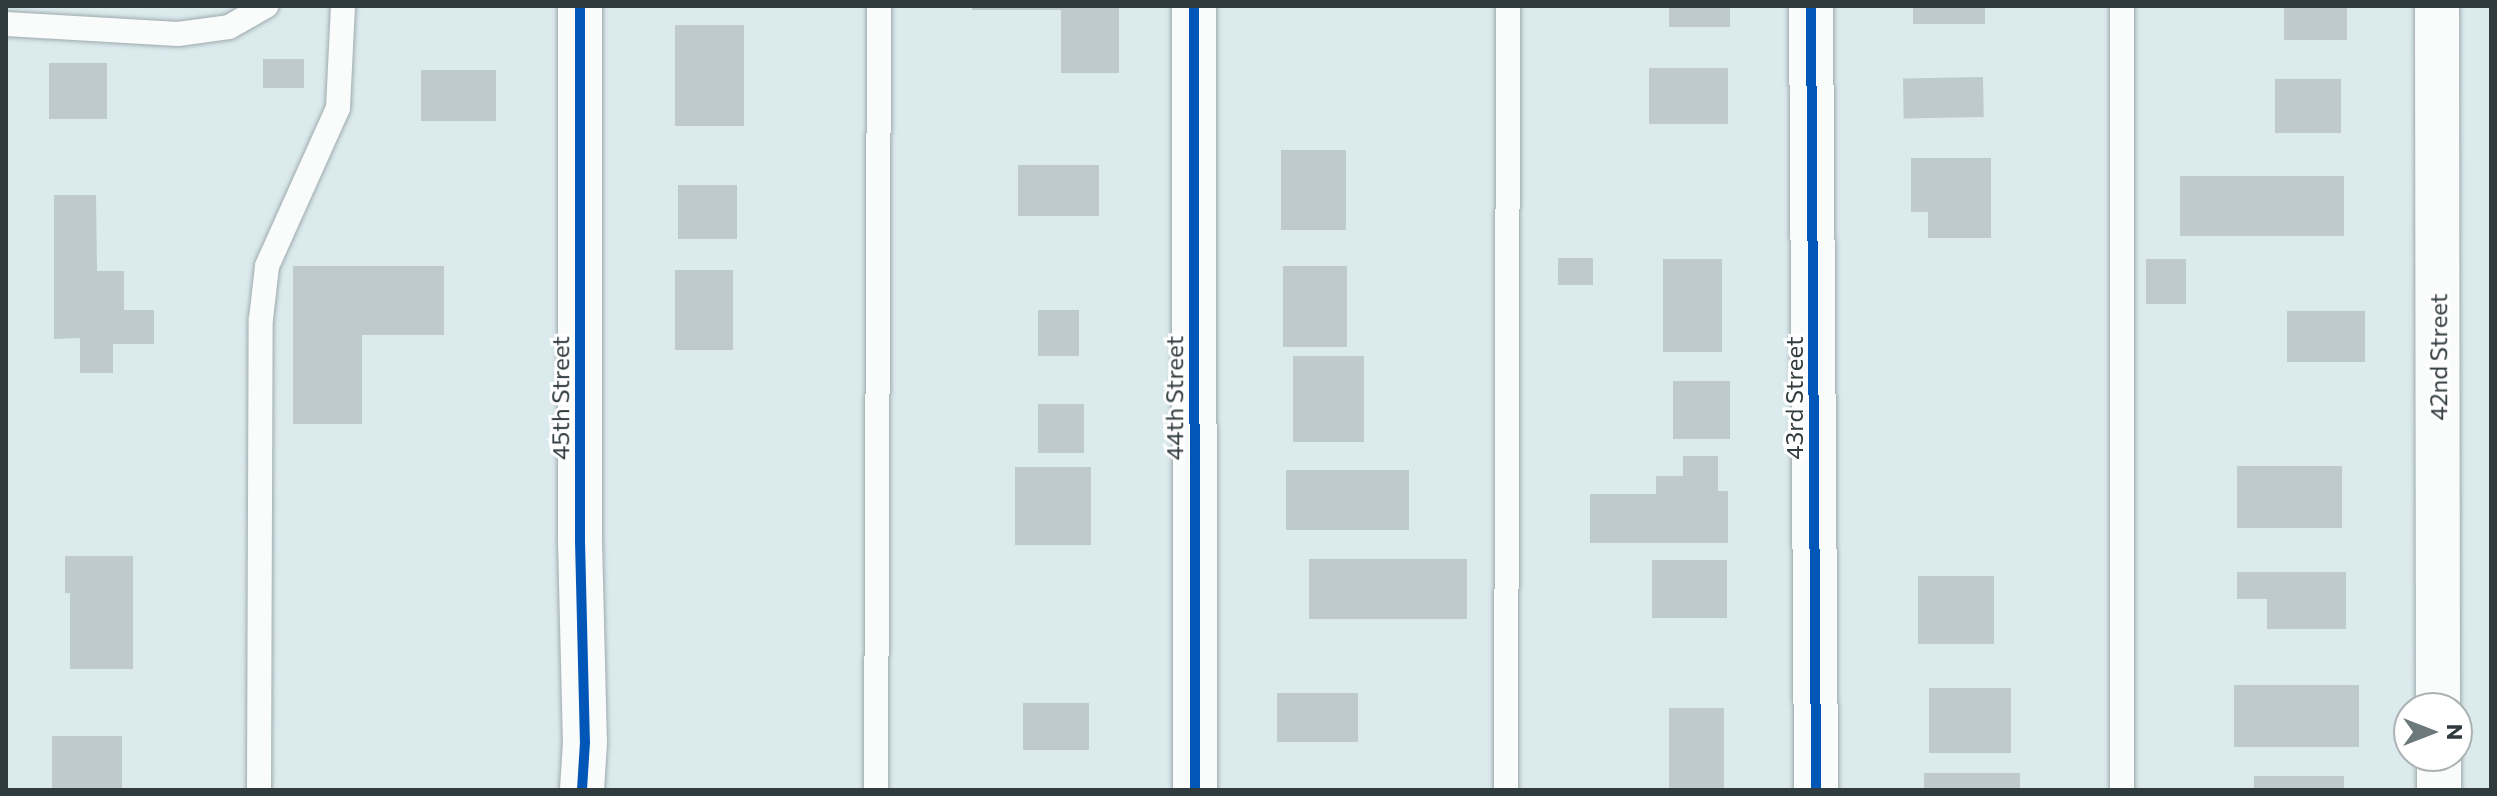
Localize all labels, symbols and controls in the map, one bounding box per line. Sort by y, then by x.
street label: 42nd Street [2424,293,2452,421]
street label: 45th Street [546,336,574,460]
street label: 44th Street [1160,336,1188,460]
street label: 43rd Street [1780,336,1808,460]
north arrow [2393,692,2473,772]
text: N [2442,724,2469,740]

